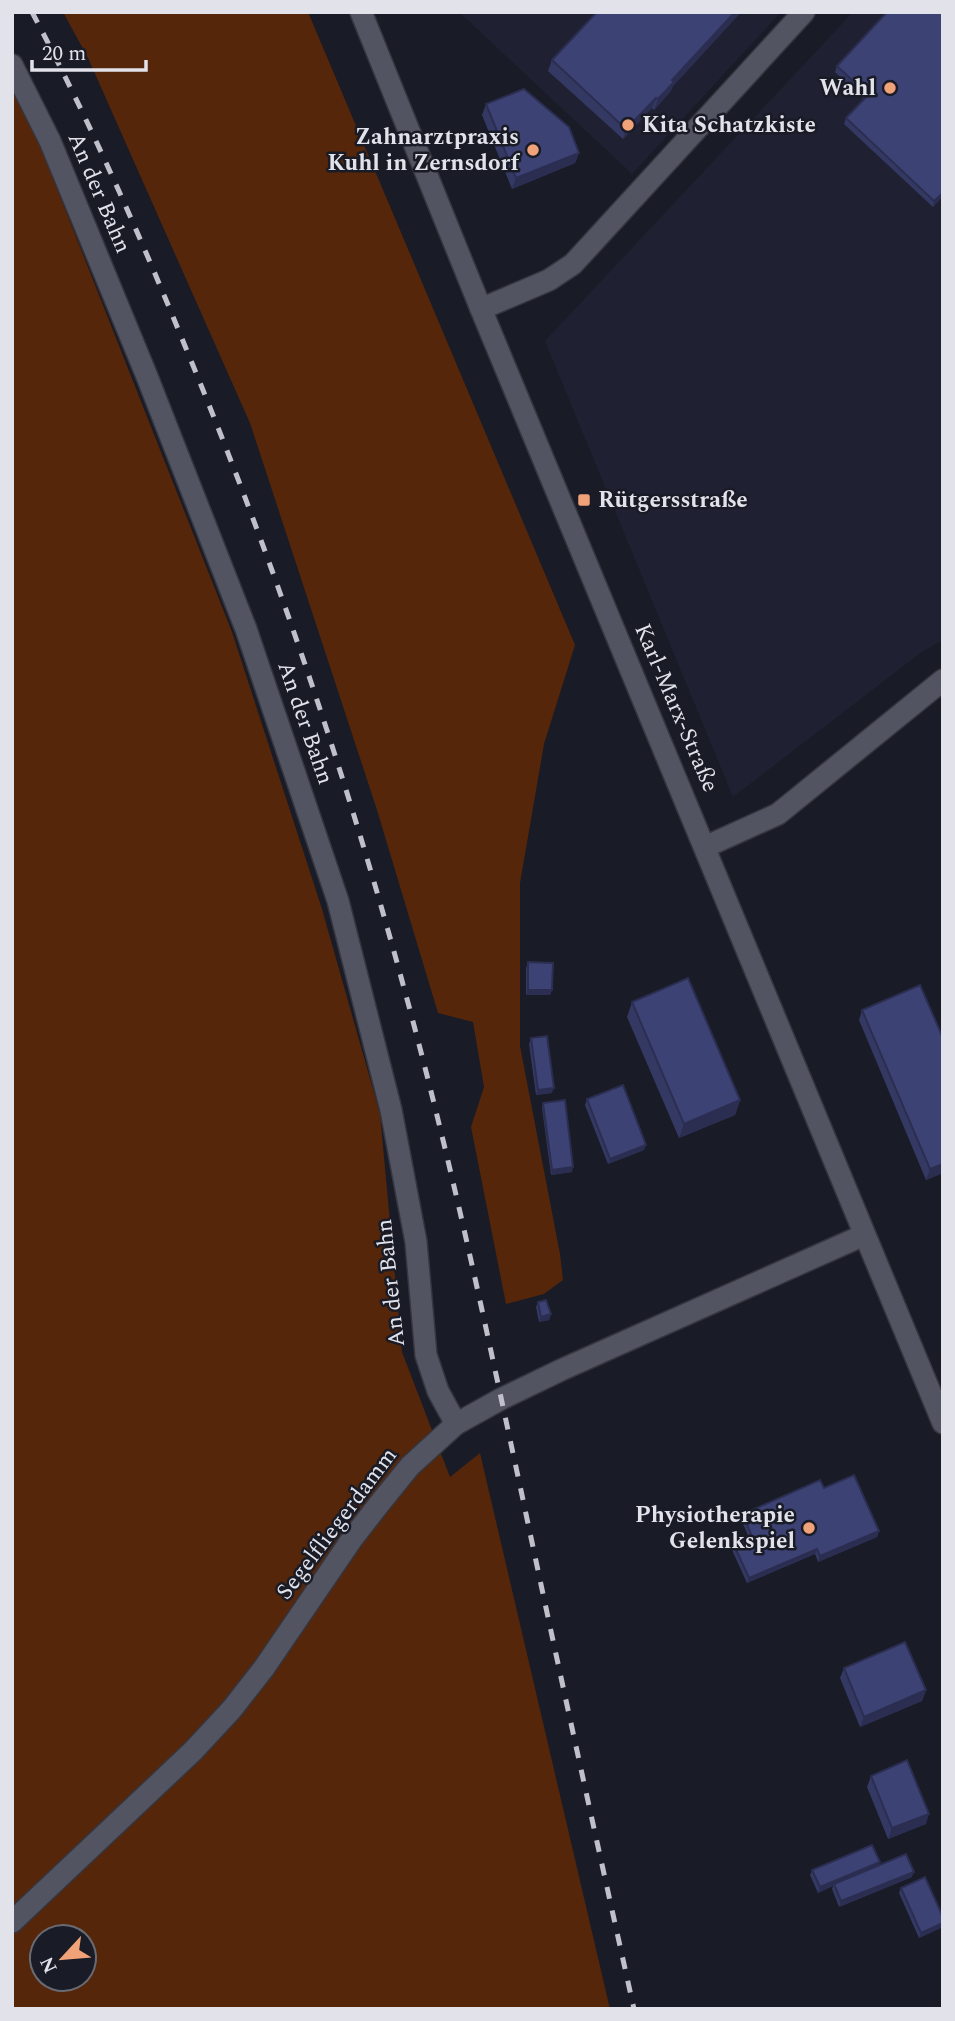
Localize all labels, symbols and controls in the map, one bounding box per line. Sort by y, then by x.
scale bar [32,28,145,72]
text: 20 m [42,38,86,70]
place label: Wahl [819,71,876,106]
marker: Wahl [882,80,898,96]
place label: Kita Schatzkiste [642,108,816,143]
marker: Kita Schatzkiste [620,117,636,133]
place label: Zahnarztpraxis Kuhl in Zernsdorf [327,120,520,181]
street label: An der Bahn [58,127,140,259]
marker: Zahnarztpraxis Kuhl in Zernsdorf [525,142,541,158]
place label: Rütgersstraße [598,483,748,518]
marker: Rütgersstraße [576,492,592,508]
street label: Karl-Marx-Straße [625,618,727,798]
street label: An der Bahn [268,657,342,789]
street label: An der Bahn [367,1217,415,1349]
street label: Segelfliegerdamm [268,1440,406,1608]
place label: Physiotherapie Gelenkspiel [635,1498,795,1559]
marker: Physiotherapie Gelenkspiel [801,1520,817,1536]
north arrow [28,1923,98,1993]
text: N [33,1951,66,1978]

